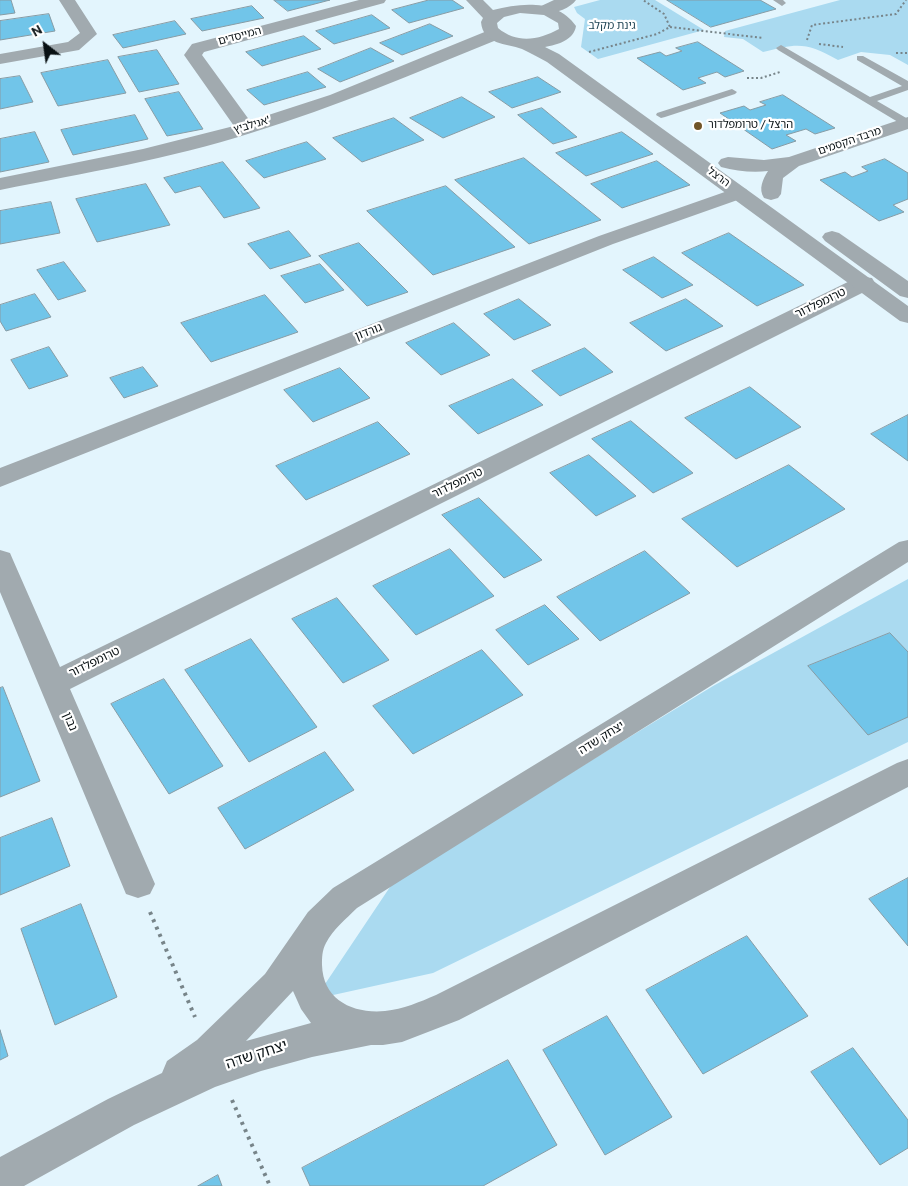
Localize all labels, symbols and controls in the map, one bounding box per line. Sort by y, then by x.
north arrow [20,20,70,70]
park label: גינת מקלב [588,20,636,34]
text: N [29,22,46,41]
street label: המייסדים [217,25,263,49]
street label: אנילביץ' [232,115,272,137]
place label: הרצל / טרומפלדור [708,119,793,133]
marker: הרצל / טרומפלדור [692,120,704,132]
street label: מרבד הקסמים [817,125,883,159]
street label: הרצל [704,165,732,191]
street label: טרומפלדור [793,286,849,322]
street label: גורדון [353,321,385,345]
street label: טרומפלדור [430,466,486,502]
street label: טרומפלדור [67,645,123,681]
street label: נבון [59,710,79,734]
street label: יצחק שדה [577,719,627,759]
street label: יצחק שדה [224,1038,290,1074]

